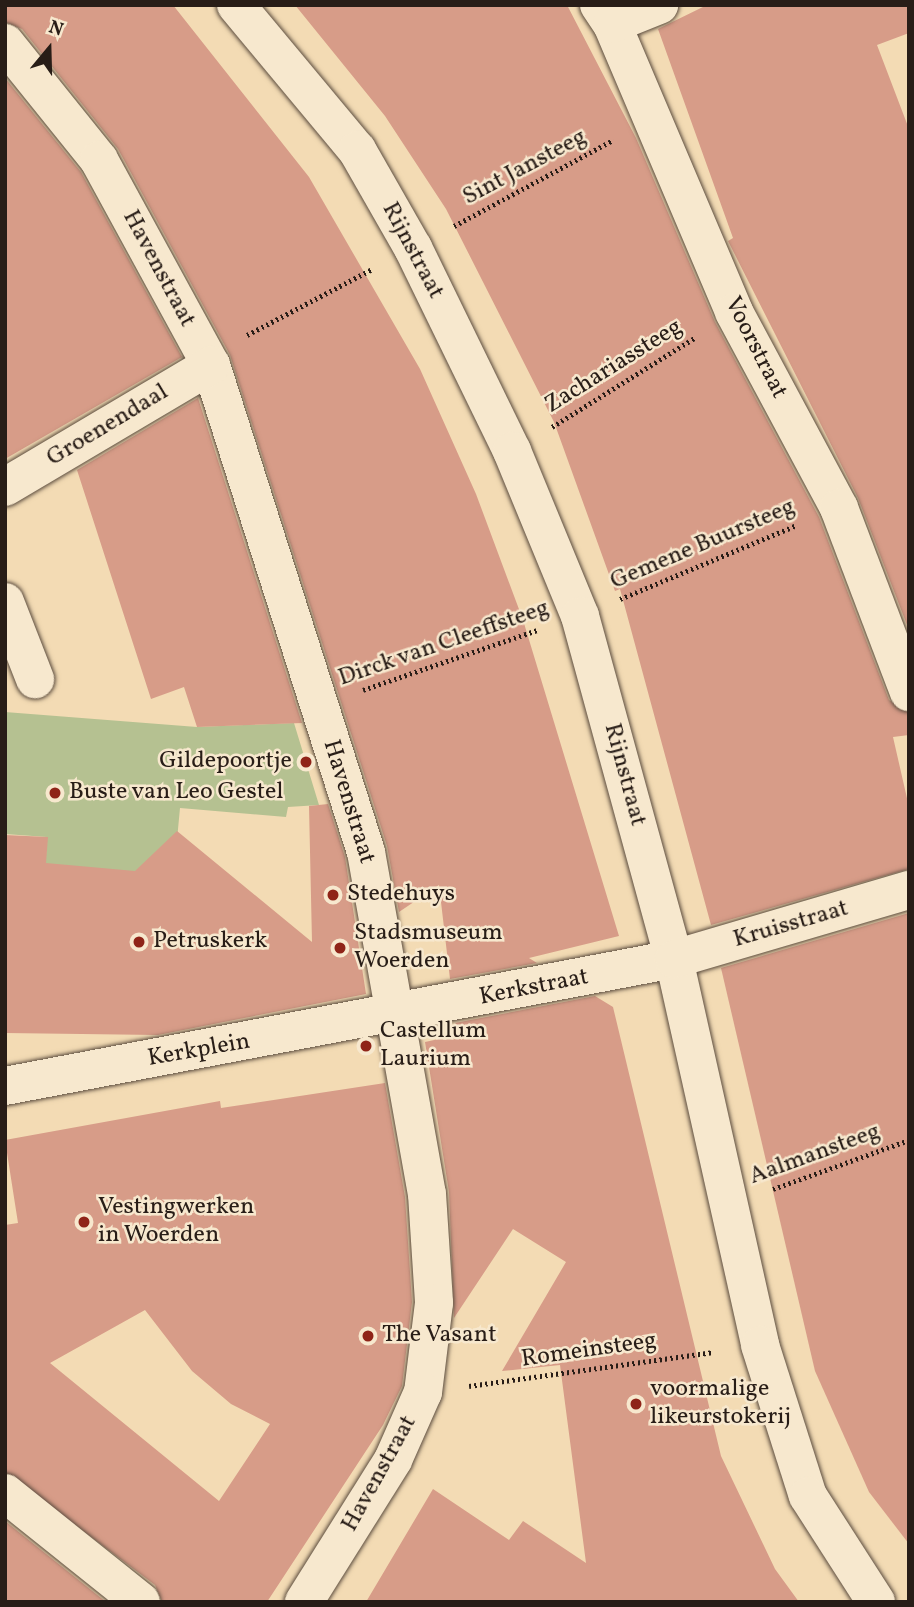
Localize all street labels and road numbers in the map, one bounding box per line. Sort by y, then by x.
street label: Sint Jansteeg [458,123,592,213]
street label: Rijnstraat [375,198,449,304]
street label: Havenstraat [115,206,201,332]
street label: Voorstraat [717,292,793,404]
street label: Zachariassteeg [540,313,688,421]
street label: Groenendaal [42,379,174,473]
street label: Gemene Buursteeg [606,493,800,597]
street label: Dirck van Cleeffsteeg [335,594,553,694]
street label: Rijnstraat [596,720,652,830]
street label: Havenstraat [315,737,381,867]
street label: Kruisstraat [730,895,852,955]
street label: Kerkstraat [477,963,591,1013]
street label: Kerkplein [146,1028,252,1074]
street label: Aalmansteeg [746,1118,884,1192]
street label: Romeinsteeg [519,1327,659,1375]
street label: Havenstraat [336,1411,424,1537]

